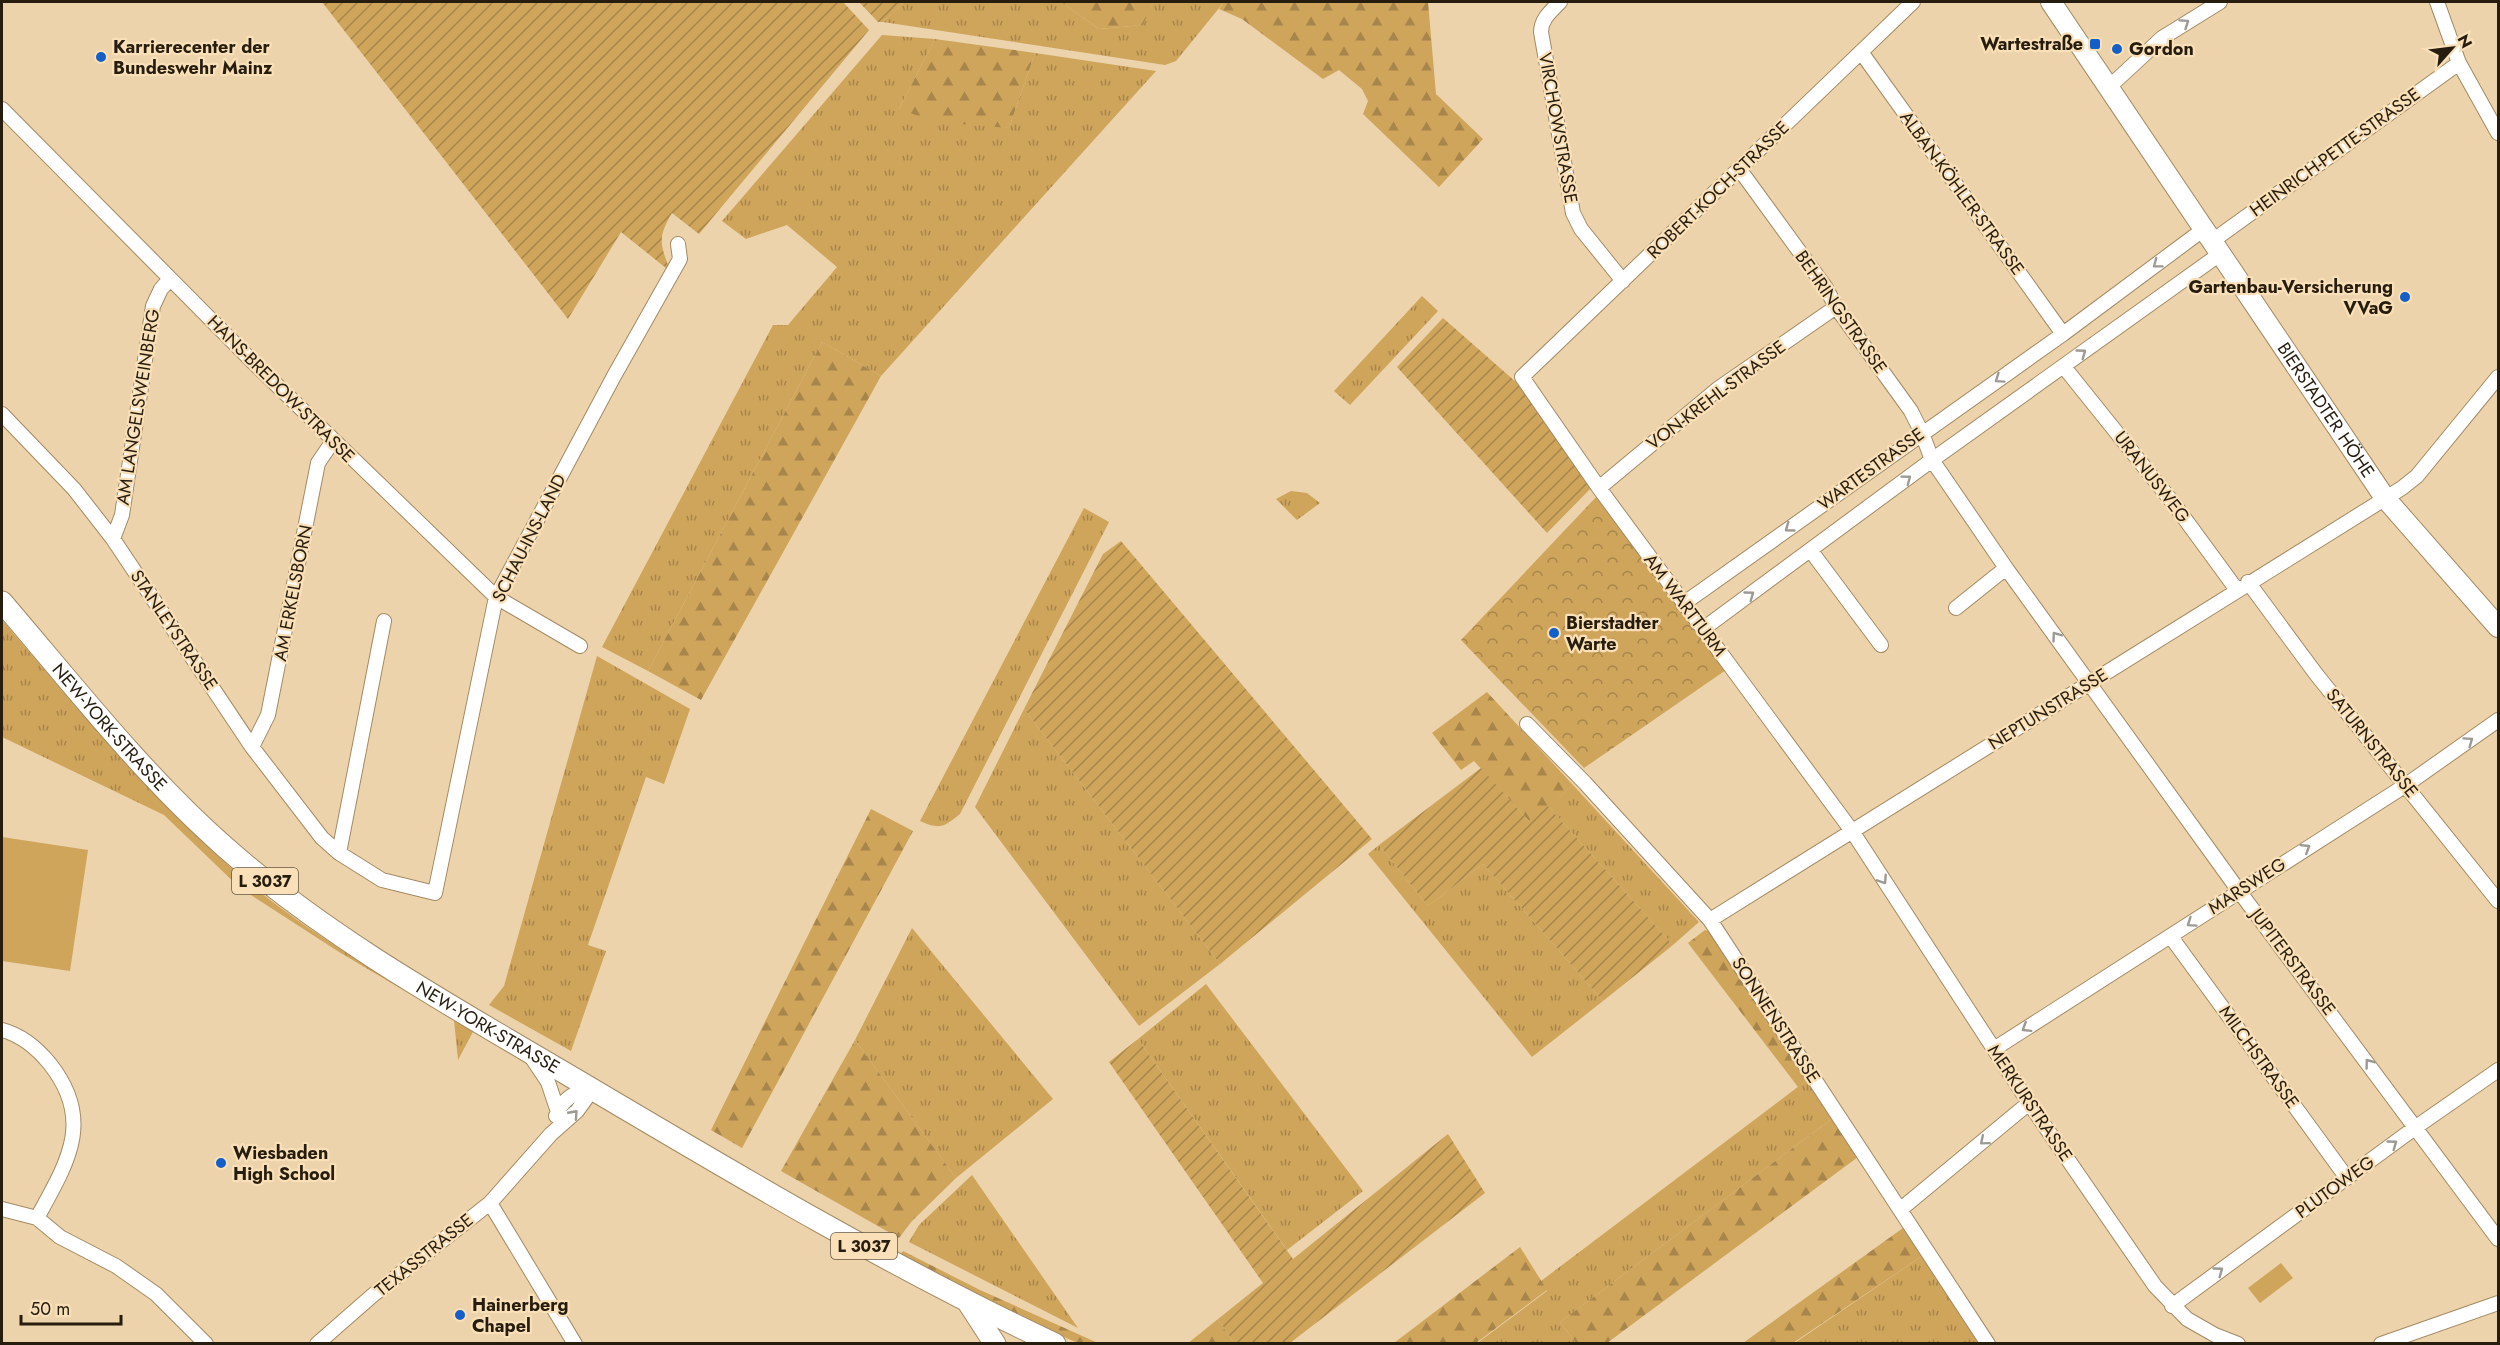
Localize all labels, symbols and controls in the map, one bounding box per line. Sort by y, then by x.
north arrow [2422,18,2482,78]
one-way arrow [2178,19,2189,30]
text: N [2452,30,2478,52]
place label: Wartestraße [1980,31,2083,57]
place label: Karrierecenter der Bundeswehr Mainz [113,34,273,81]
place label: Gordon [2129,36,2194,62]
marker: Wartestraße [2088,37,2102,51]
marker: Gordon [2110,42,2124,56]
marker: Karrierecenter der Bundeswehr Mainz [94,50,108,64]
street label: VIRCHOWSTRASSE [1532,50,1584,206]
street label: HEINRICH-PETTE-STRASSE [2244,81,2426,223]
street label: ALBAN-KÖHLER-STRASSE [1893,106,2031,280]
street label: ROBERT-KOCH-STRASSE [1641,115,1795,265]
street label: BEHRINGSTRASSE [1789,245,1893,379]
one-way arrow [2152,257,2163,268]
place label: Gartenbau-Versicherung VVaG [2189,274,2393,321]
marker: Gartenbau-Versicherung VVaG [2398,290,2412,304]
street label: AM LANGELSWEINBERG [110,307,166,507]
street label: HANS-BREDOW-STRASSE [201,309,361,469]
street label: VON-KREHL-STRASSE [1641,334,1791,456]
street label: BIERSTADTER HÖHE [2271,337,2381,483]
one-way arrow [2076,349,2087,360]
one-way arrow [1995,371,2006,382]
street label: WARTESTRASSE [1812,421,1930,517]
street label: URANUSWEG [2108,426,2196,528]
street label: SCHAU-INS-LAND [485,469,573,607]
one-way arrow [1900,475,1911,486]
one-way arrow [1784,521,1795,532]
street label: AM ERKELSBORN [267,523,319,663]
street label: AM WARTTURM [1638,548,1732,662]
street label: STANLEYSTRASSE [124,565,224,695]
one-way arrow [1744,591,1755,602]
place label: Bierstadter Warte [1566,610,1659,657]
marker: Bierstadter Warte [1547,626,1561,640]
one-way arrow [2052,631,2063,642]
street label: NEW-YORK-STRASSE [46,657,173,797]
street label: NEPTUNSTRASSE [1983,662,2113,756]
street label: SATURNSTRASSE [2320,683,2424,803]
one-way arrow [2462,737,2473,748]
one-way arrow [2299,844,2310,855]
street label: MARSWEG [2203,851,2291,921]
road number: L 3037 [232,868,298,894]
one-way arrow [1876,874,1888,884]
street label: JUPITERSTRASSE [2243,901,2342,1021]
one-way arrow [2186,916,2197,927]
street label: SONNENSTRASSE [1725,952,1827,1088]
street label: NEW-YORK-STRASSE [411,975,565,1080]
street label: MILCHSTRASSE [2213,1000,2305,1114]
one-way arrow [2022,1021,2032,1033]
street label: MERKURSTRASSE [1981,1039,2079,1167]
one-way arrow [2365,1059,2376,1070]
one-way arrow [567,1110,578,1120]
one-way arrow [1979,1133,1990,1144]
place label: Wiesbaden High School [233,1140,335,1187]
one-way arrow [2387,1140,2398,1151]
street label: PLUTOWEG [2290,1149,2380,1225]
marker: Wiesbaden High School [214,1156,228,1170]
street label: TEXASSTRASSE [369,1207,479,1303]
road number: L 3037 [831,1233,897,1259]
one-way arrow [2213,1268,2224,1279]
scale bar [21,1288,122,1326]
place label: Hainerberg Chapel [472,1292,568,1339]
text: 50 m [30,1296,70,1322]
marker: Hainerberg Chapel [453,1308,467,1322]

